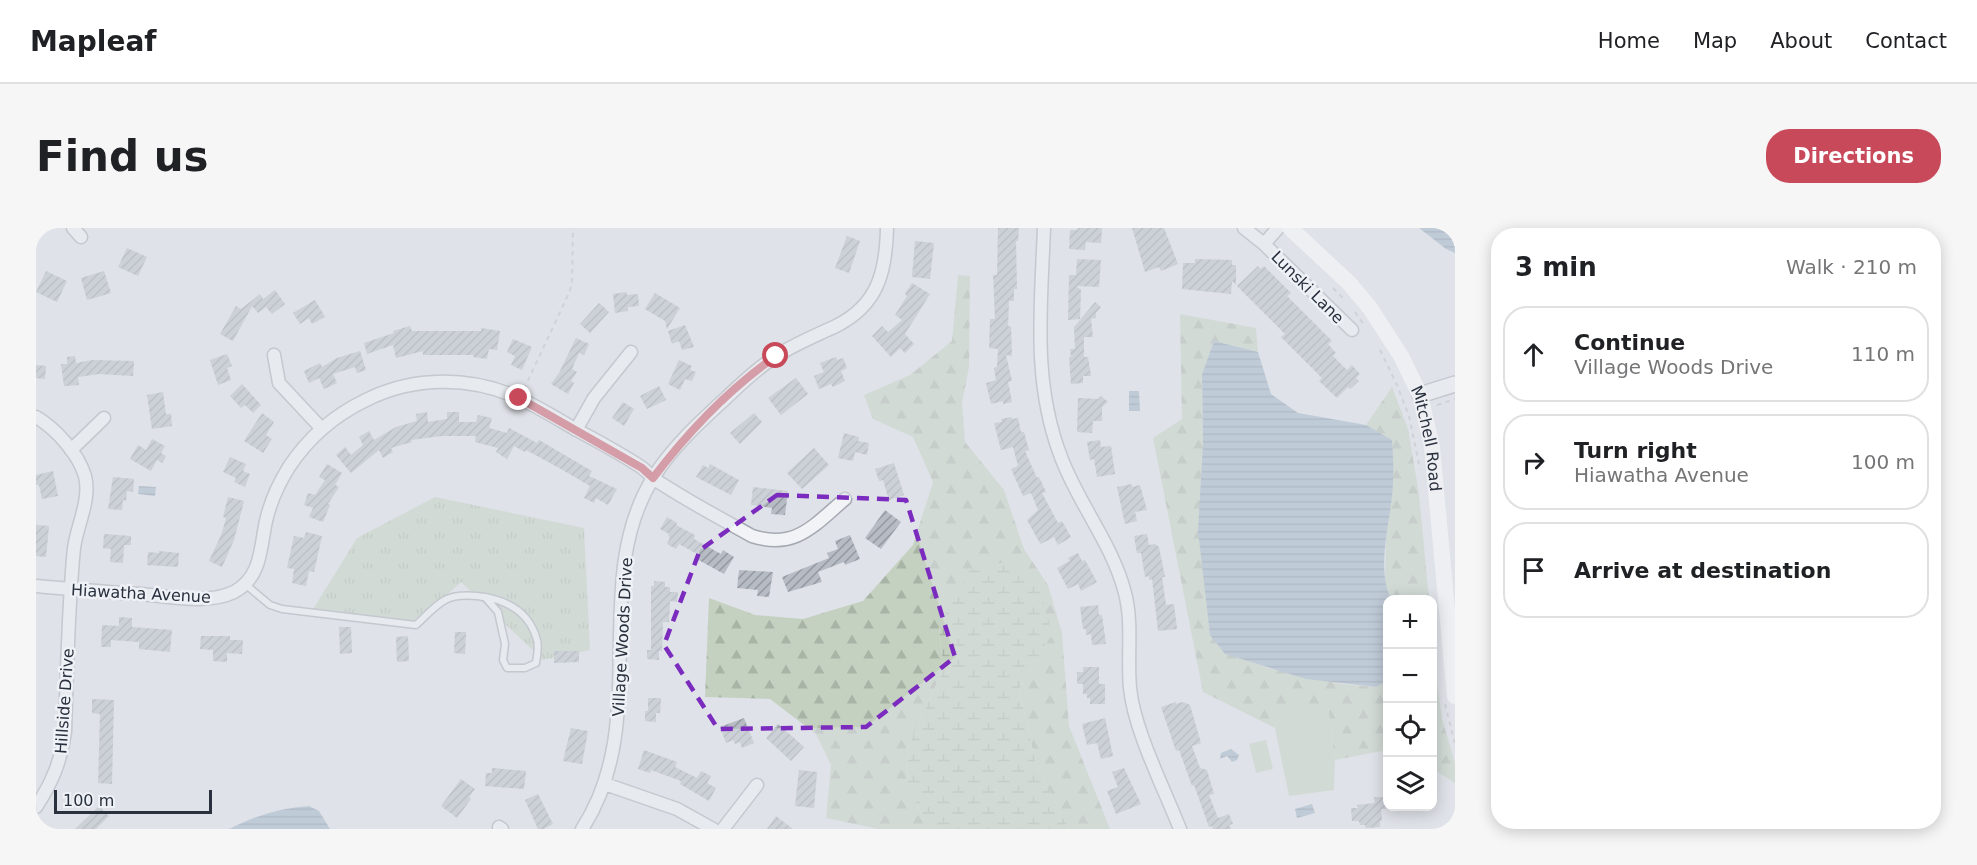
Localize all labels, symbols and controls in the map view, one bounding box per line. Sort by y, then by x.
text: Mapleaf [30,25,156,58]
text: Home [1598,29,1660,53]
text: Map [1693,29,1737,53]
text: About [1770,29,1832,53]
text: Contact [1865,29,1947,53]
button: Directions [1766,129,1941,183]
text: Find us [36,132,209,181]
street label: Lunski Lane [1267,247,1348,328]
text: 3 min [1515,252,1597,282]
text: Walk · 210 m [1786,255,1917,279]
text: Continue [1574,330,1685,355]
icon: ahead [1517,338,1550,371]
route start [762,342,788,368]
text: 110 m [1851,342,1915,366]
text: Village Woods Drive [1574,355,1773,379]
street label: Mitchell Road [1407,382,1445,492]
route end [505,384,531,410]
text: Turn right [1574,438,1697,463]
icon: right [1517,446,1550,479]
text: 100 m [1851,450,1915,474]
text: Hiawatha Avenue [1574,463,1749,487]
icon: arrive [1517,554,1550,587]
street label: Village Woods Drive [609,557,636,717]
text: Arrive at destination [1574,558,1831,583]
street label: Hiawatha Avenue [71,580,211,607]
map controls [1383,595,1437,811]
button: + [1383,595,1437,649]
street label: Hillside Drive [51,648,78,755]
button: − [1383,649,1437,703]
button: locate [1383,703,1437,757]
button: layers [1383,757,1437,811]
scale bar [54,787,212,814]
text: 100 m [63,791,114,810]

